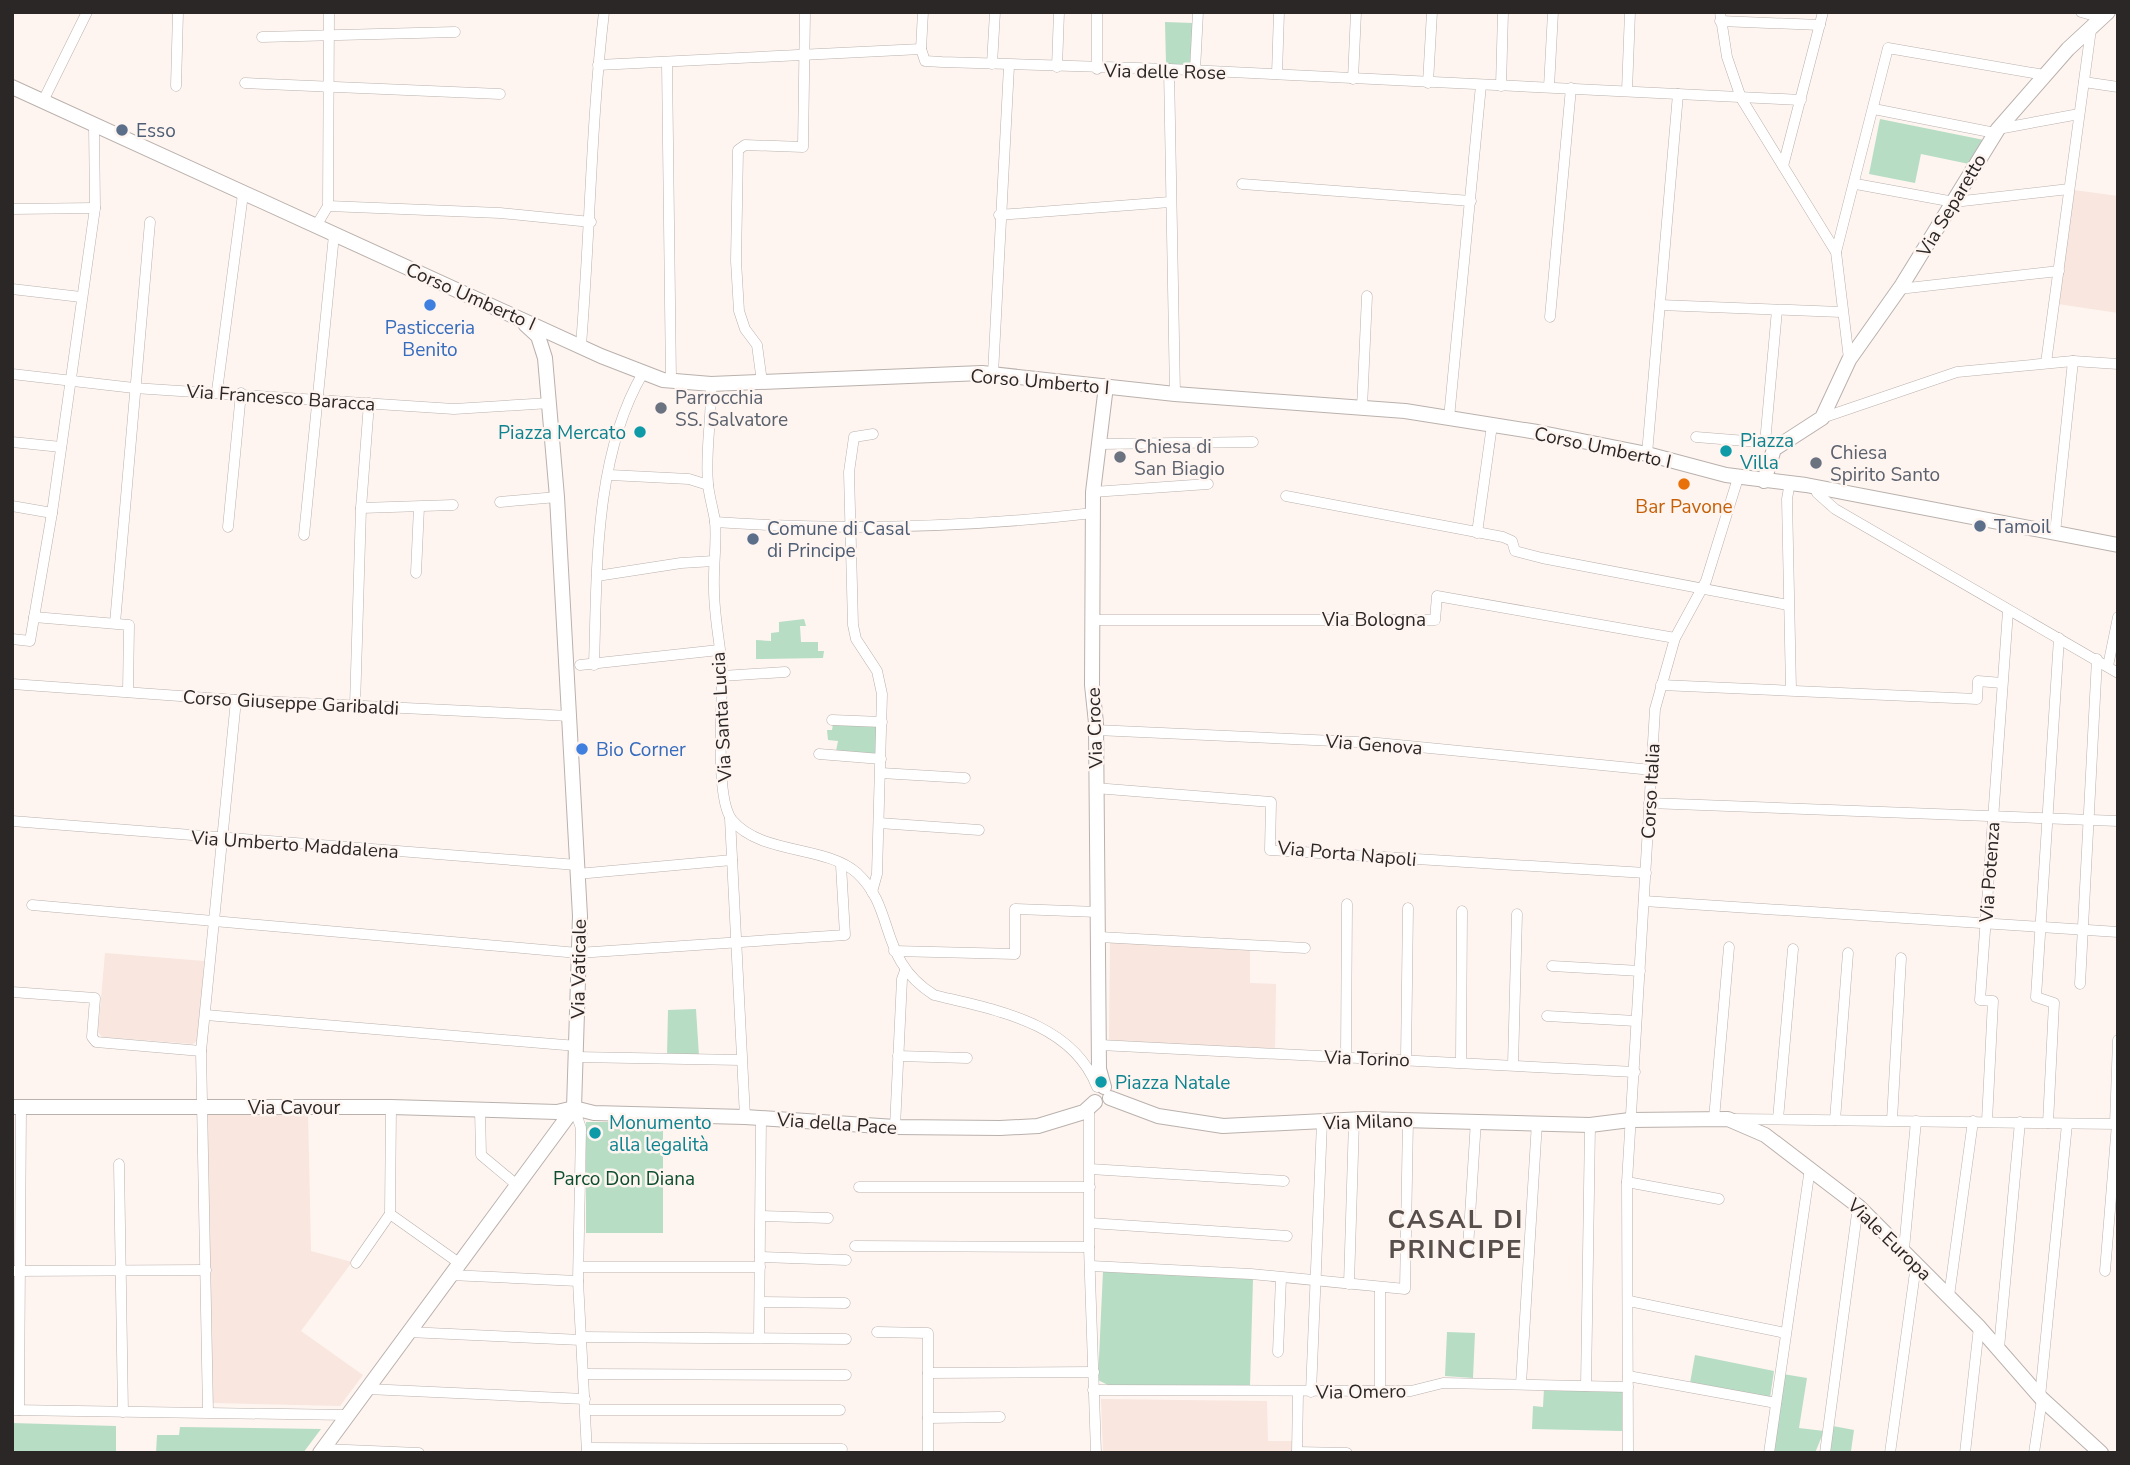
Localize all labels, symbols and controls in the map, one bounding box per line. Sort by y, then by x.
street label: Via delle Rose [1103,58,1226,86]
place label: Esso [136,118,176,144]
marker: Esso [114,122,130,138]
street label: Via Separetto [1910,149,1993,263]
street label: Corso Umberto I [402,257,540,337]
marker: Pasticceria Benito [422,297,438,313]
place label: Pasticceria Benito [385,315,475,363]
street label: Corso Umberto I [969,363,1110,401]
street label: Via Francesco Baracca [185,378,376,418]
place label: Parrocchia SS. Salvatore [675,385,788,433]
marker: Parrocchia SS. Salvatore [653,400,669,416]
place label: Piazza Mercato [498,420,626,446]
street label: Corso Umberto I [1532,421,1674,475]
marker: Piazza Mercato [632,424,648,440]
place label: Piazza Villa [1739,428,1794,476]
place label: Chiesa di San Biagio [1134,434,1225,482]
place label: Chiesa Spirito Santo [1830,440,1940,488]
marker: Piazza Villa [1718,443,1734,459]
marker: Chiesa di San Biagio [1112,449,1128,465]
marker: Chiesa Spirito Santo [1808,455,1824,471]
marker: Bar Pavone [1676,476,1692,492]
place label: Bar Pavone [1635,494,1733,520]
place label: Tamoil [1994,514,2051,540]
place label: Comune di Casal di Principe [767,516,911,564]
marker: Tamoil [1972,518,1988,534]
marker: Comune di Casal di Principe [745,531,761,547]
street label: Via Bologna [1321,607,1426,633]
street label: Via Santa Lucia [706,651,738,784]
street label: Corso Giuseppe Garibaldi [182,684,400,722]
street label: Via Croce [1081,687,1109,770]
street label: Via Genova [1324,729,1423,761]
place label: Bio Corner [596,737,686,763]
marker: Bio Corner [574,741,590,757]
street label: Corso Italia [1636,743,1666,840]
street label: Via Potenza [1973,821,2006,924]
street label: Via Umberto Maddalena [189,825,400,865]
street label: Via Porta Napoli [1275,835,1417,873]
street label: Via Vaticale [565,919,593,1020]
street label: Via Torino [1323,1044,1410,1073]
place label: Piazza Natale [1115,1070,1230,1096]
marker: Piazza Natale [1093,1074,1109,1090]
street label: Via Cavour [247,1095,340,1121]
street label: Via della Pace [775,1107,898,1141]
street label: Via Milano [1322,1107,1414,1137]
place label: Monumento alla legalità [609,1110,712,1158]
marker: Monumento alla legalità [587,1125,603,1141]
park label: Parco Don Diana [553,1166,695,1192]
street label: Viale Europa [1841,1192,1937,1287]
district label: CASAL DI PRINCIPE [1388,1202,1524,1267]
street label: Via Omero [1314,1378,1407,1406]

